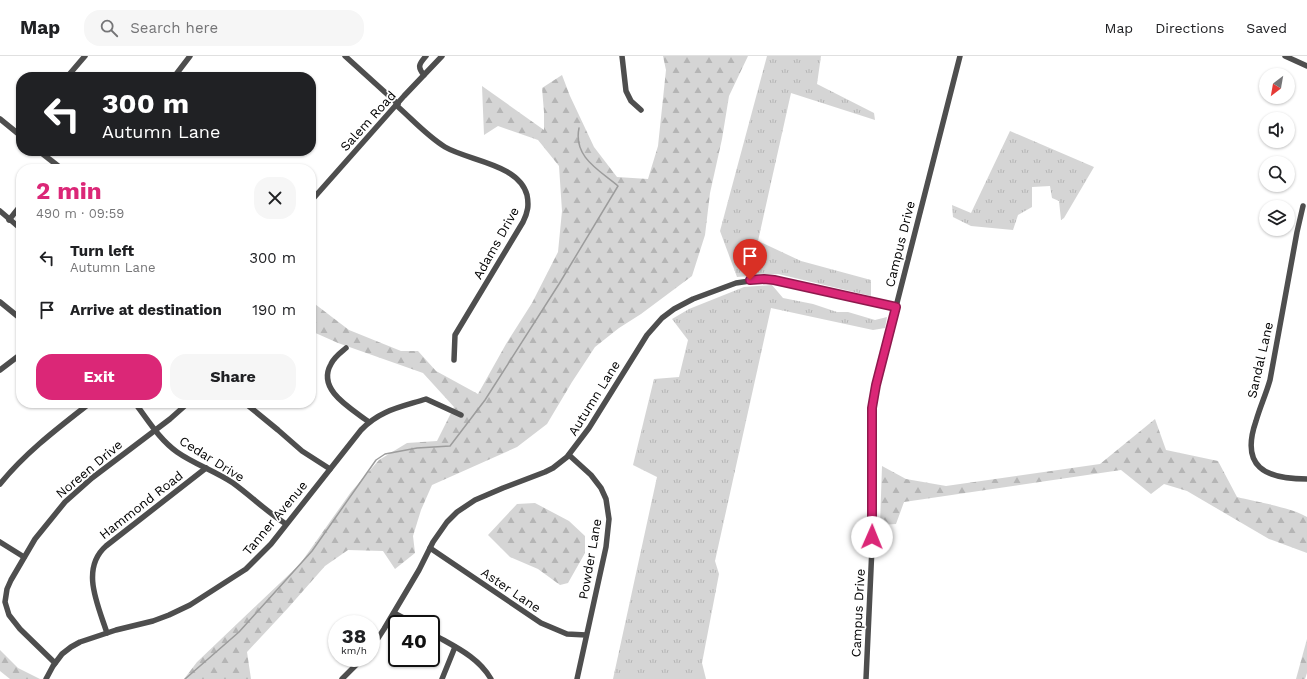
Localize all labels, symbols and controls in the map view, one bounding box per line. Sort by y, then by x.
search box [84,10,364,46]
text: Map [20,16,60,39]
icon: search [98,17,120,39]
text: Search here [130,19,218,37]
text: Map [1105,20,1133,36]
text: Directions [1155,20,1224,36]
text: Saved [1246,20,1287,36]
north arrow [1259,68,1295,104]
map controls [1259,68,1295,236]
text: 300 m [102,87,189,120]
icon: left [36,88,88,140]
street label: Salem Road [337,88,399,154]
button: sound [1259,112,1295,148]
text: Autumn Lane [102,121,220,142]
button: search [1259,156,1295,192]
text: 2 min [36,177,102,205]
button: close [254,177,296,219]
street label: Campus Drive [882,199,918,289]
button: layers [1259,200,1295,236]
street label: Adams Drive [470,204,522,282]
text: 490 m · 09:59 [36,206,124,221]
pin [733,239,767,280]
text: Turn left [70,242,134,260]
icon: arrive [739,245,761,267]
icon: left [36,247,58,269]
text: 300 m [249,249,296,267]
text: Autumn Lane [70,260,156,275]
icon: arrive [36,299,58,321]
text: Arrive at destination [70,301,222,319]
text: 190 m [252,301,296,319]
street label: Sandal Lane [1244,320,1276,400]
button: Exit [36,354,162,400]
button: Share [170,354,296,400]
street label: Autumn Lane [565,358,623,438]
street label: Cedar Drive [177,433,247,485]
street label: Noreen Drive [53,437,125,501]
street label: Hammond Road [96,468,186,542]
street label: Tanner Avenue [240,478,310,558]
position arrow [851,516,893,558]
street label: Powder Lane [576,517,604,601]
street label: Aster Lane [478,565,544,615]
street label: Campus Drive [848,568,868,658]
speed limit sign: 40 [388,615,440,667]
text: 38 [342,624,366,648]
text: km/h [341,645,367,656]

